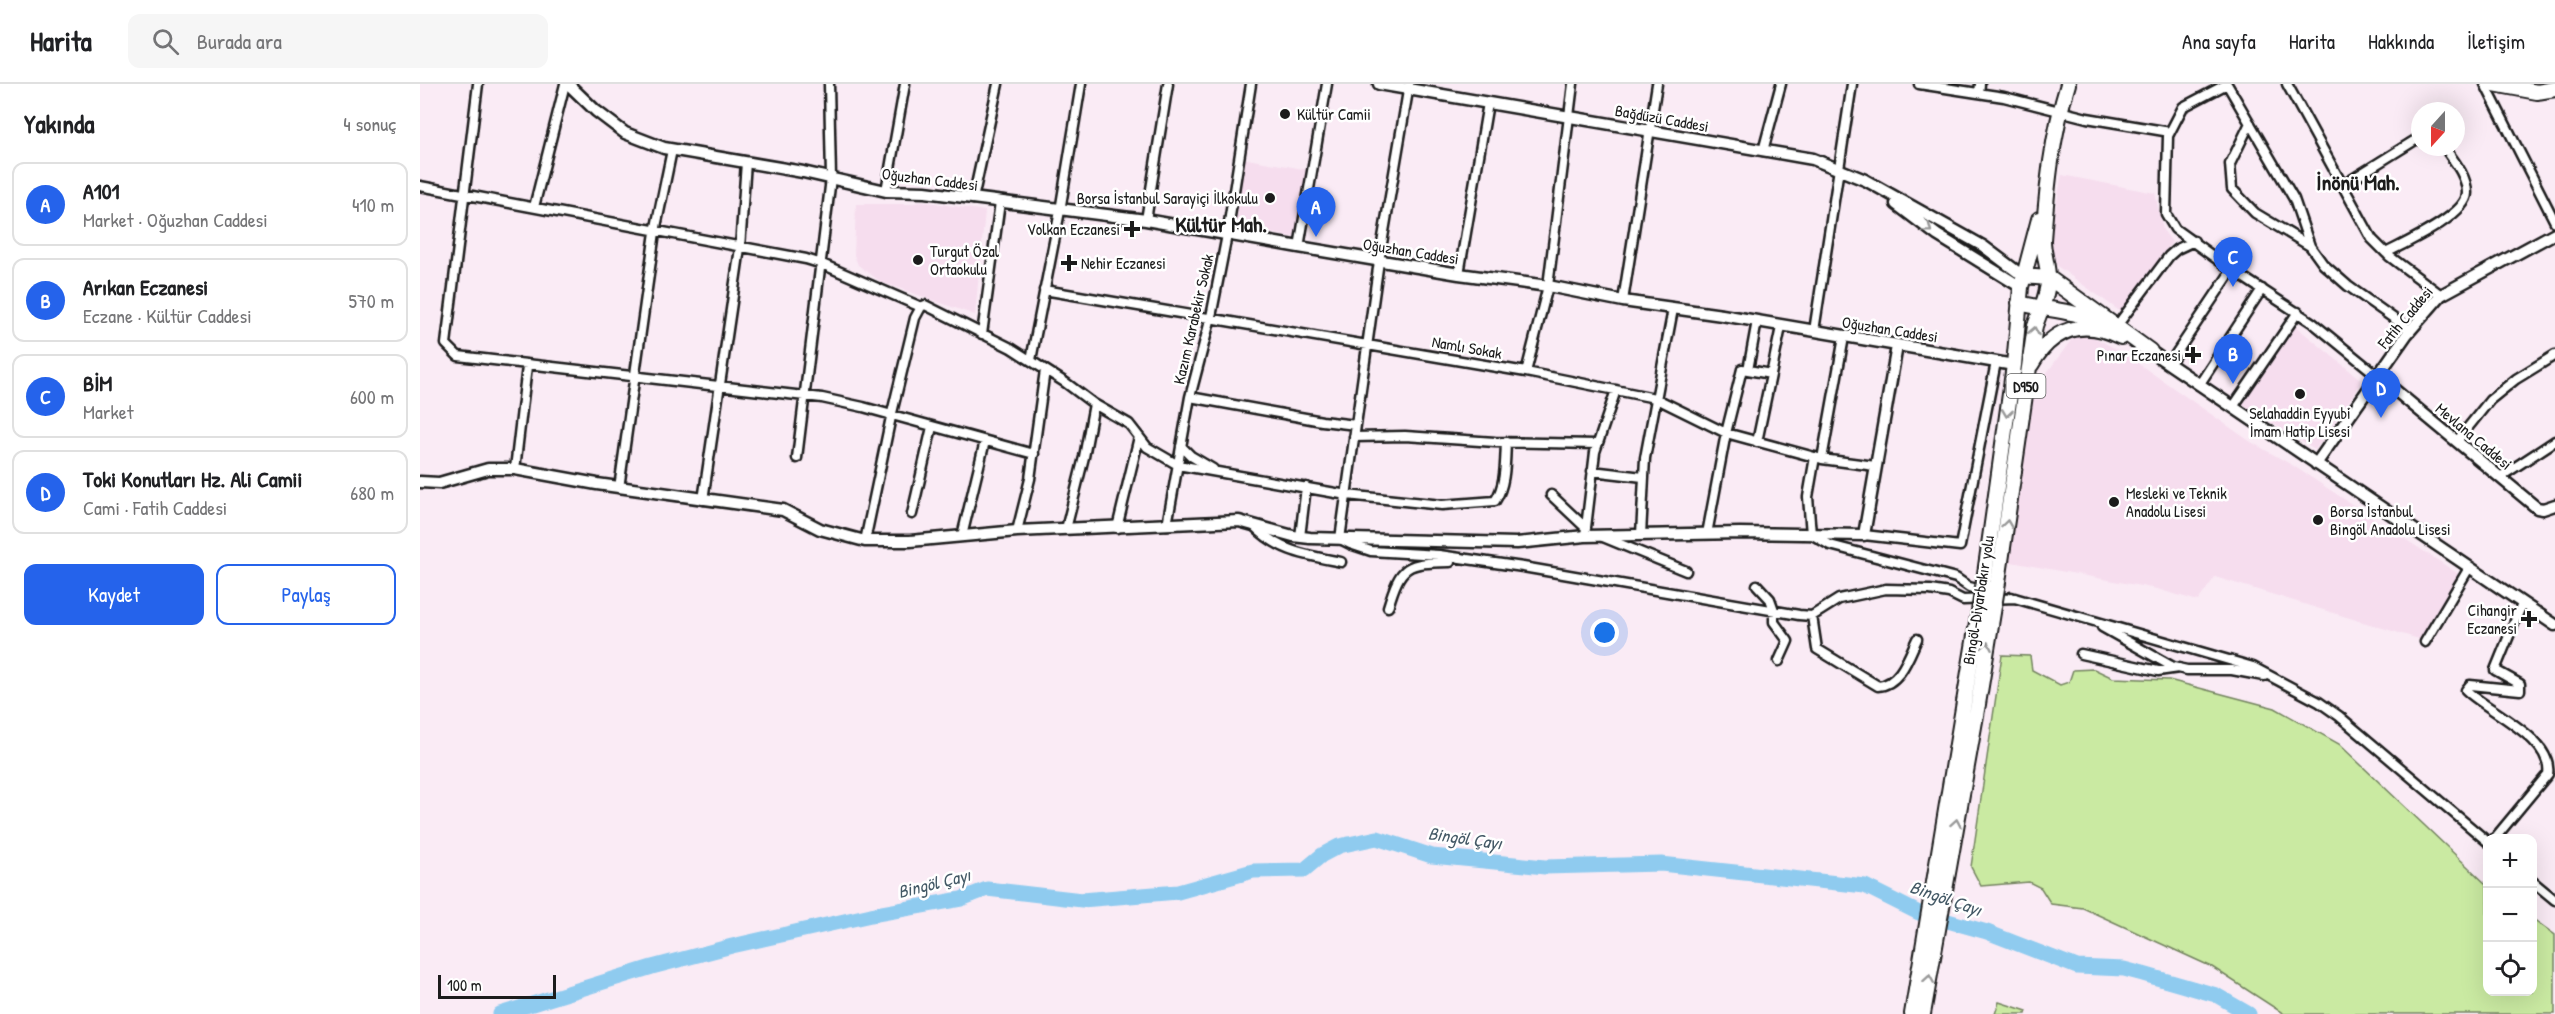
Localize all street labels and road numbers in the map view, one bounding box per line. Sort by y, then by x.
street label: Bağdüzü Caddesi [1613,99,1711,137]
street label: Oğuzhan Caddesi [881,162,979,196]
street label: Oğuzhan Caddesi [1361,233,1461,269]
street label: Kazım Karabekir Sokak [1167,251,1219,386]
street label: Fatih Caddesi [2372,281,2438,354]
street label: Oğuzhan Caddesi [1840,311,1940,347]
street label: Namlı Sokak [1430,330,1504,364]
road number: D950 [2006,374,2046,398]
street label: Mevlana Caddesi [2431,397,2517,475]
street label: Bingöl-Diyarbakır yolu [1957,533,1999,666]

